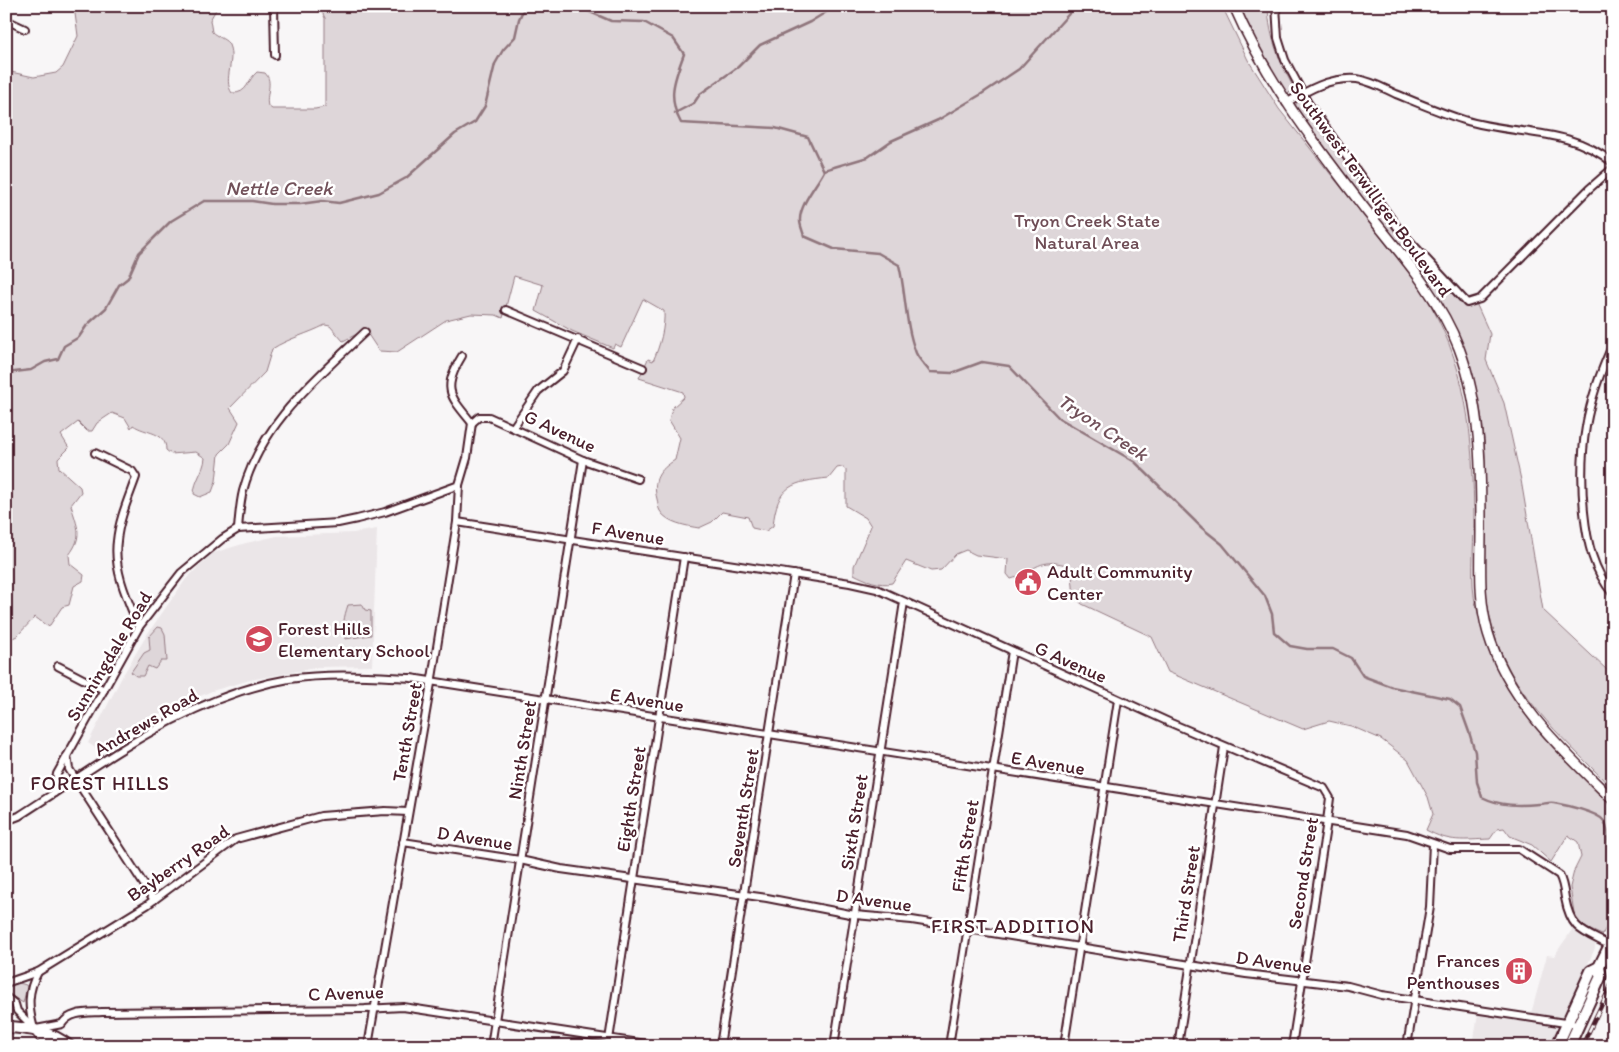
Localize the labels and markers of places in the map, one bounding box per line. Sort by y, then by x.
place label: Adult Community Center [1047,560,1192,605]
public building icon: Adult Community Center [1013,567,1043,597]
place label: Forest Hills Elementary School [278,617,430,662]
school or university icon: Forest Hills Elementary School [244,624,274,654]
place label: Frances Penthouses [1407,949,1500,994]
building icon: Frances Penthouses [1504,956,1534,986]

